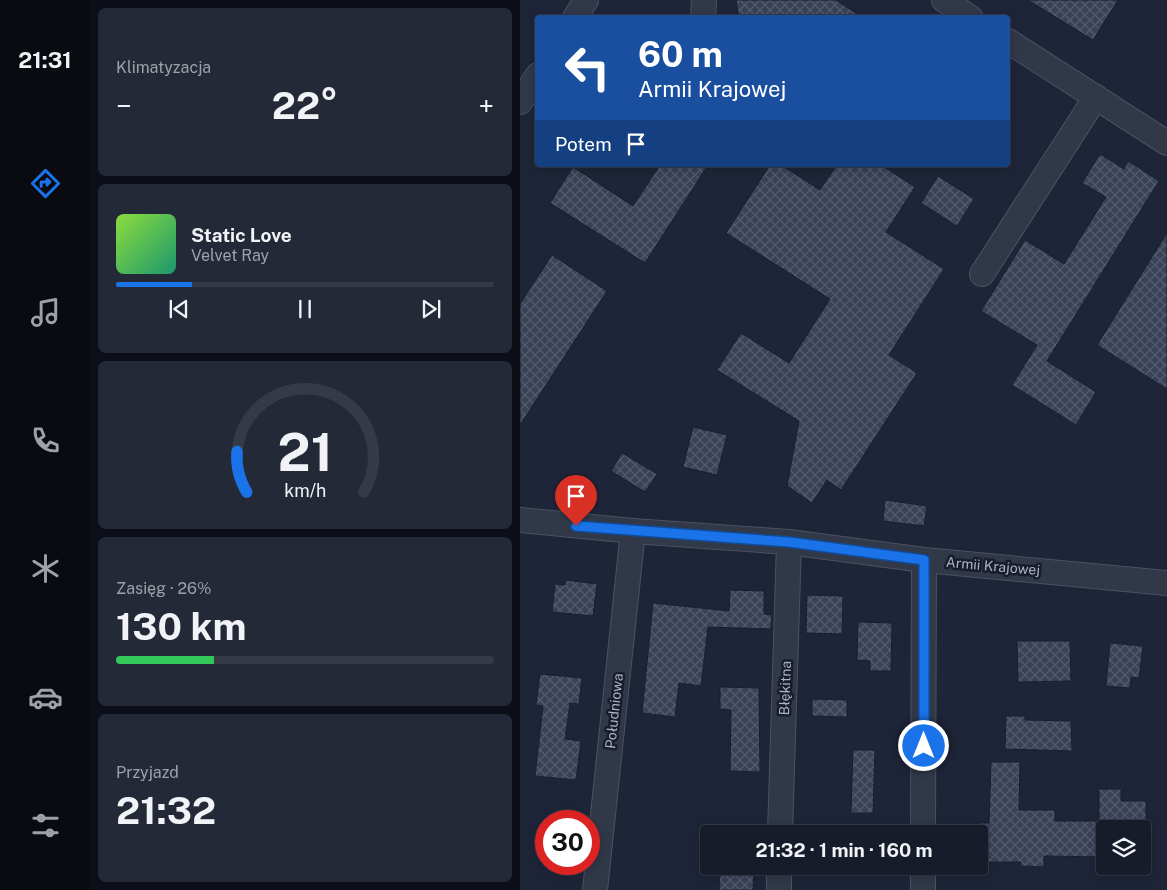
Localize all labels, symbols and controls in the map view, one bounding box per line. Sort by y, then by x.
text: 60 m [638,34,723,75]
icon: left [555,35,620,100]
text: 21:31 [18,47,72,73]
text: Klimatyzacja [116,58,211,77]
text: Armii Krajowej [638,76,786,102]
text: 22° [272,83,338,128]
text: − [116,89,132,122]
text: + [478,89,494,122]
icon: arrive [622,130,650,158]
text: Potem [555,133,612,155]
icon: directions [28,166,63,201]
text: Static Love [191,224,292,246]
text: Velvet Ray [191,246,269,265]
icon: music [28,295,63,330]
icon: previous [165,295,193,323]
icon: pause [291,295,319,323]
icon: next [417,295,445,323]
text: 21 [277,422,333,483]
icon: phone [28,423,63,458]
pin [555,475,597,526]
text: km/h [284,480,326,501]
icon: arrive [562,482,590,510]
icon: climate [28,551,63,586]
street label: Armii Krajowej [945,554,1041,578]
text: Zasięg · 26% [116,579,211,598]
text: 130 km [116,604,247,649]
street label: Błękitna [776,661,794,715]
street label: Południowa [602,672,626,750]
icon: car [28,680,63,715]
position arrow [897,719,949,771]
text: Przyjazd [116,763,179,782]
text: 21:32 [116,788,216,833]
icon: filters [28,808,63,843]
speed limit sign: 30 [535,810,600,875]
map controls [1096,820,1151,875]
button: layers [1096,820,1151,875]
text: 21:32 · 1 min · 160 m [756,839,932,861]

